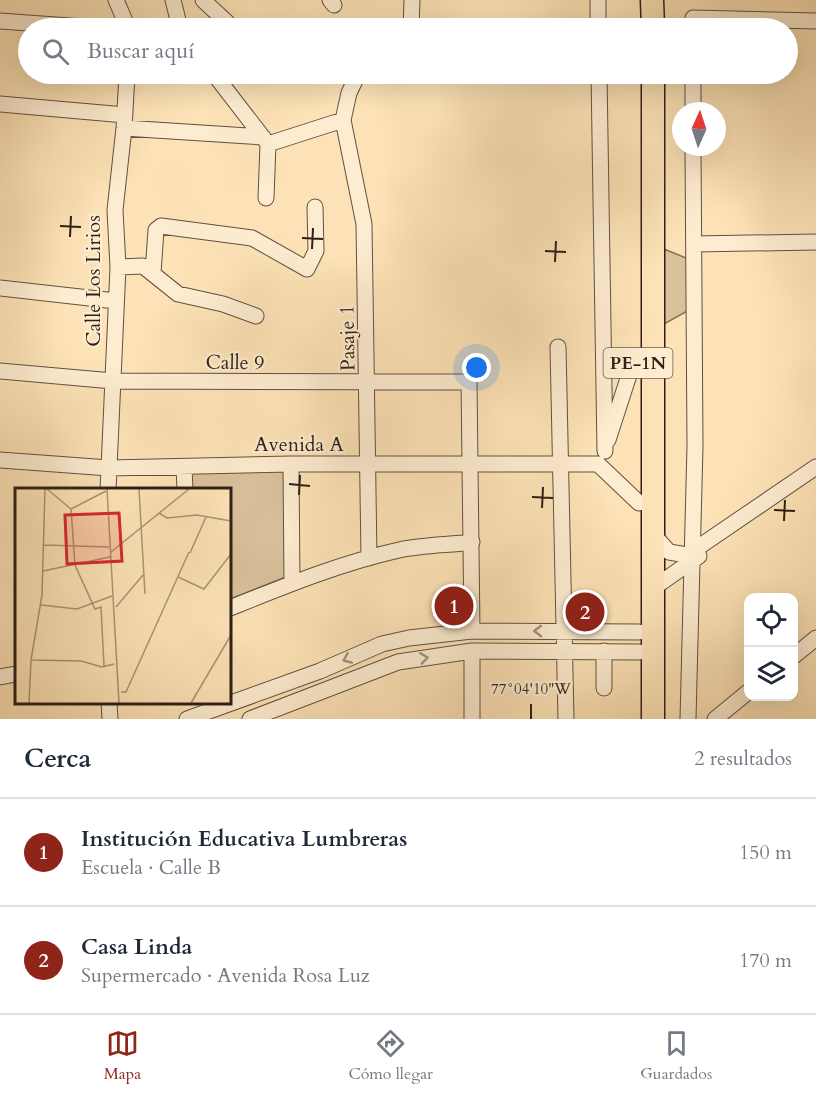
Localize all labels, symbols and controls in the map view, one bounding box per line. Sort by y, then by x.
search box [18,18,798,84]
icon: search [39,35,72,68]
text: Buscar aquí [87,36,194,66]
north arrow [672,102,726,156]
street label: Calle Los Lirios [80,215,107,347]
street label: Pasaje 1 [333,305,362,371]
street label: Calle 9 [205,348,265,377]
road number: PE-1N [604,348,672,378]
your location [462,353,491,382]
street label: Avenida A [254,431,344,458]
inset map [15,488,231,704]
pin: 1 [434,584,474,628]
pin: 2 [566,590,604,634]
map controls [744,593,798,701]
button: locate [744,593,798,647]
one-way arrow [534,625,543,637]
button: layers [744,647,798,701]
one-way arrow [343,652,354,664]
one-way arrow [419,652,428,664]
text: 77°04'10"W [491,679,571,699]
text: Cerca [24,741,91,776]
text: 2 resultados [694,745,792,772]
text: Institución Educativa Lumbreras [81,824,407,854]
text: 1 [38,839,49,866]
text: 150 m [739,839,792,866]
text: Escuela · Calle B [81,854,221,881]
text: Casa Linda [81,932,193,962]
text: 2 [38,947,49,974]
text: 170 m [739,947,792,974]
text: Supermercado · Avenida Rosa Luz [81,962,370,989]
tab: Mapa [104,1027,141,1085]
tab: Cómo llegar [348,1027,433,1085]
tab: Guardados [640,1027,712,1085]

